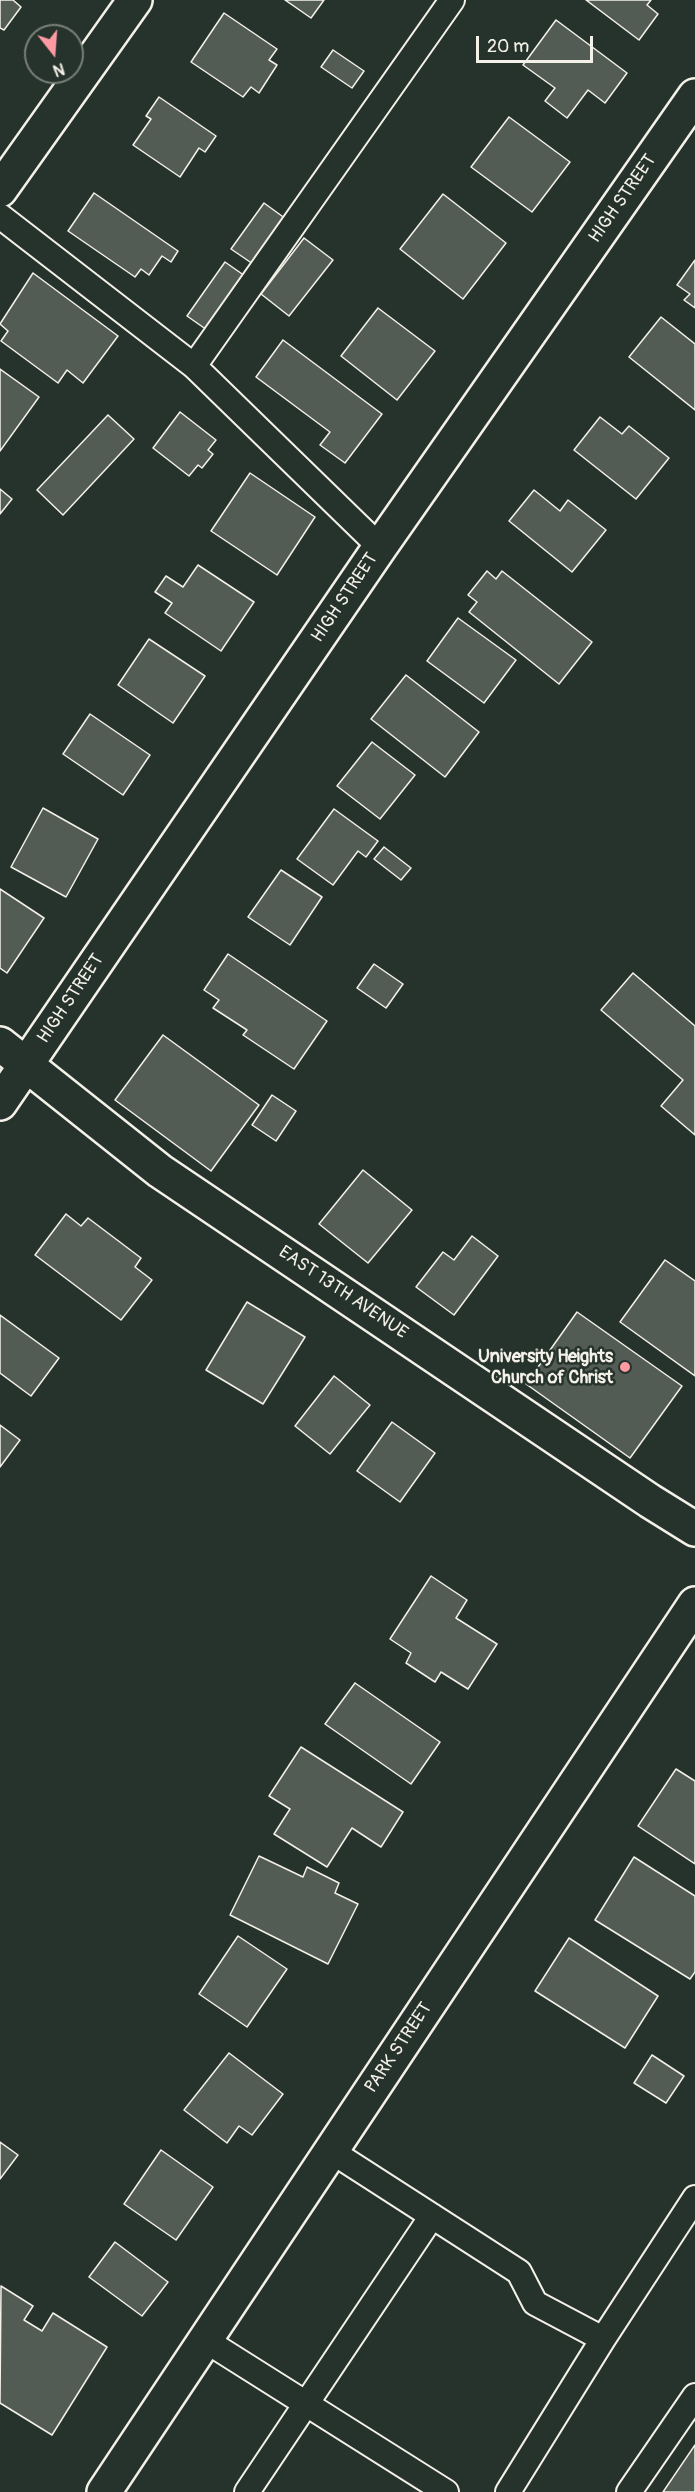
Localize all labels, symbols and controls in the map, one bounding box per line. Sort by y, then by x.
north arrow [24,24,84,84]
scale bar [479,24,596,62]
text: 20 m [487,35,529,58]
text: N [51,58,67,80]
street label: HIGH STREET [585,151,661,247]
street label: HIGH STREET [307,549,383,647]
street label: HIGH STREET [33,950,109,1048]
street label: EAST 13TH AVENUE [274,1242,412,1344]
place label: University Heights Church of Christ [478,1346,613,1388]
marker: University Heights Church of Christ [618,1360,632,1374]
street label: PARK STREET [361,1999,437,2097]

